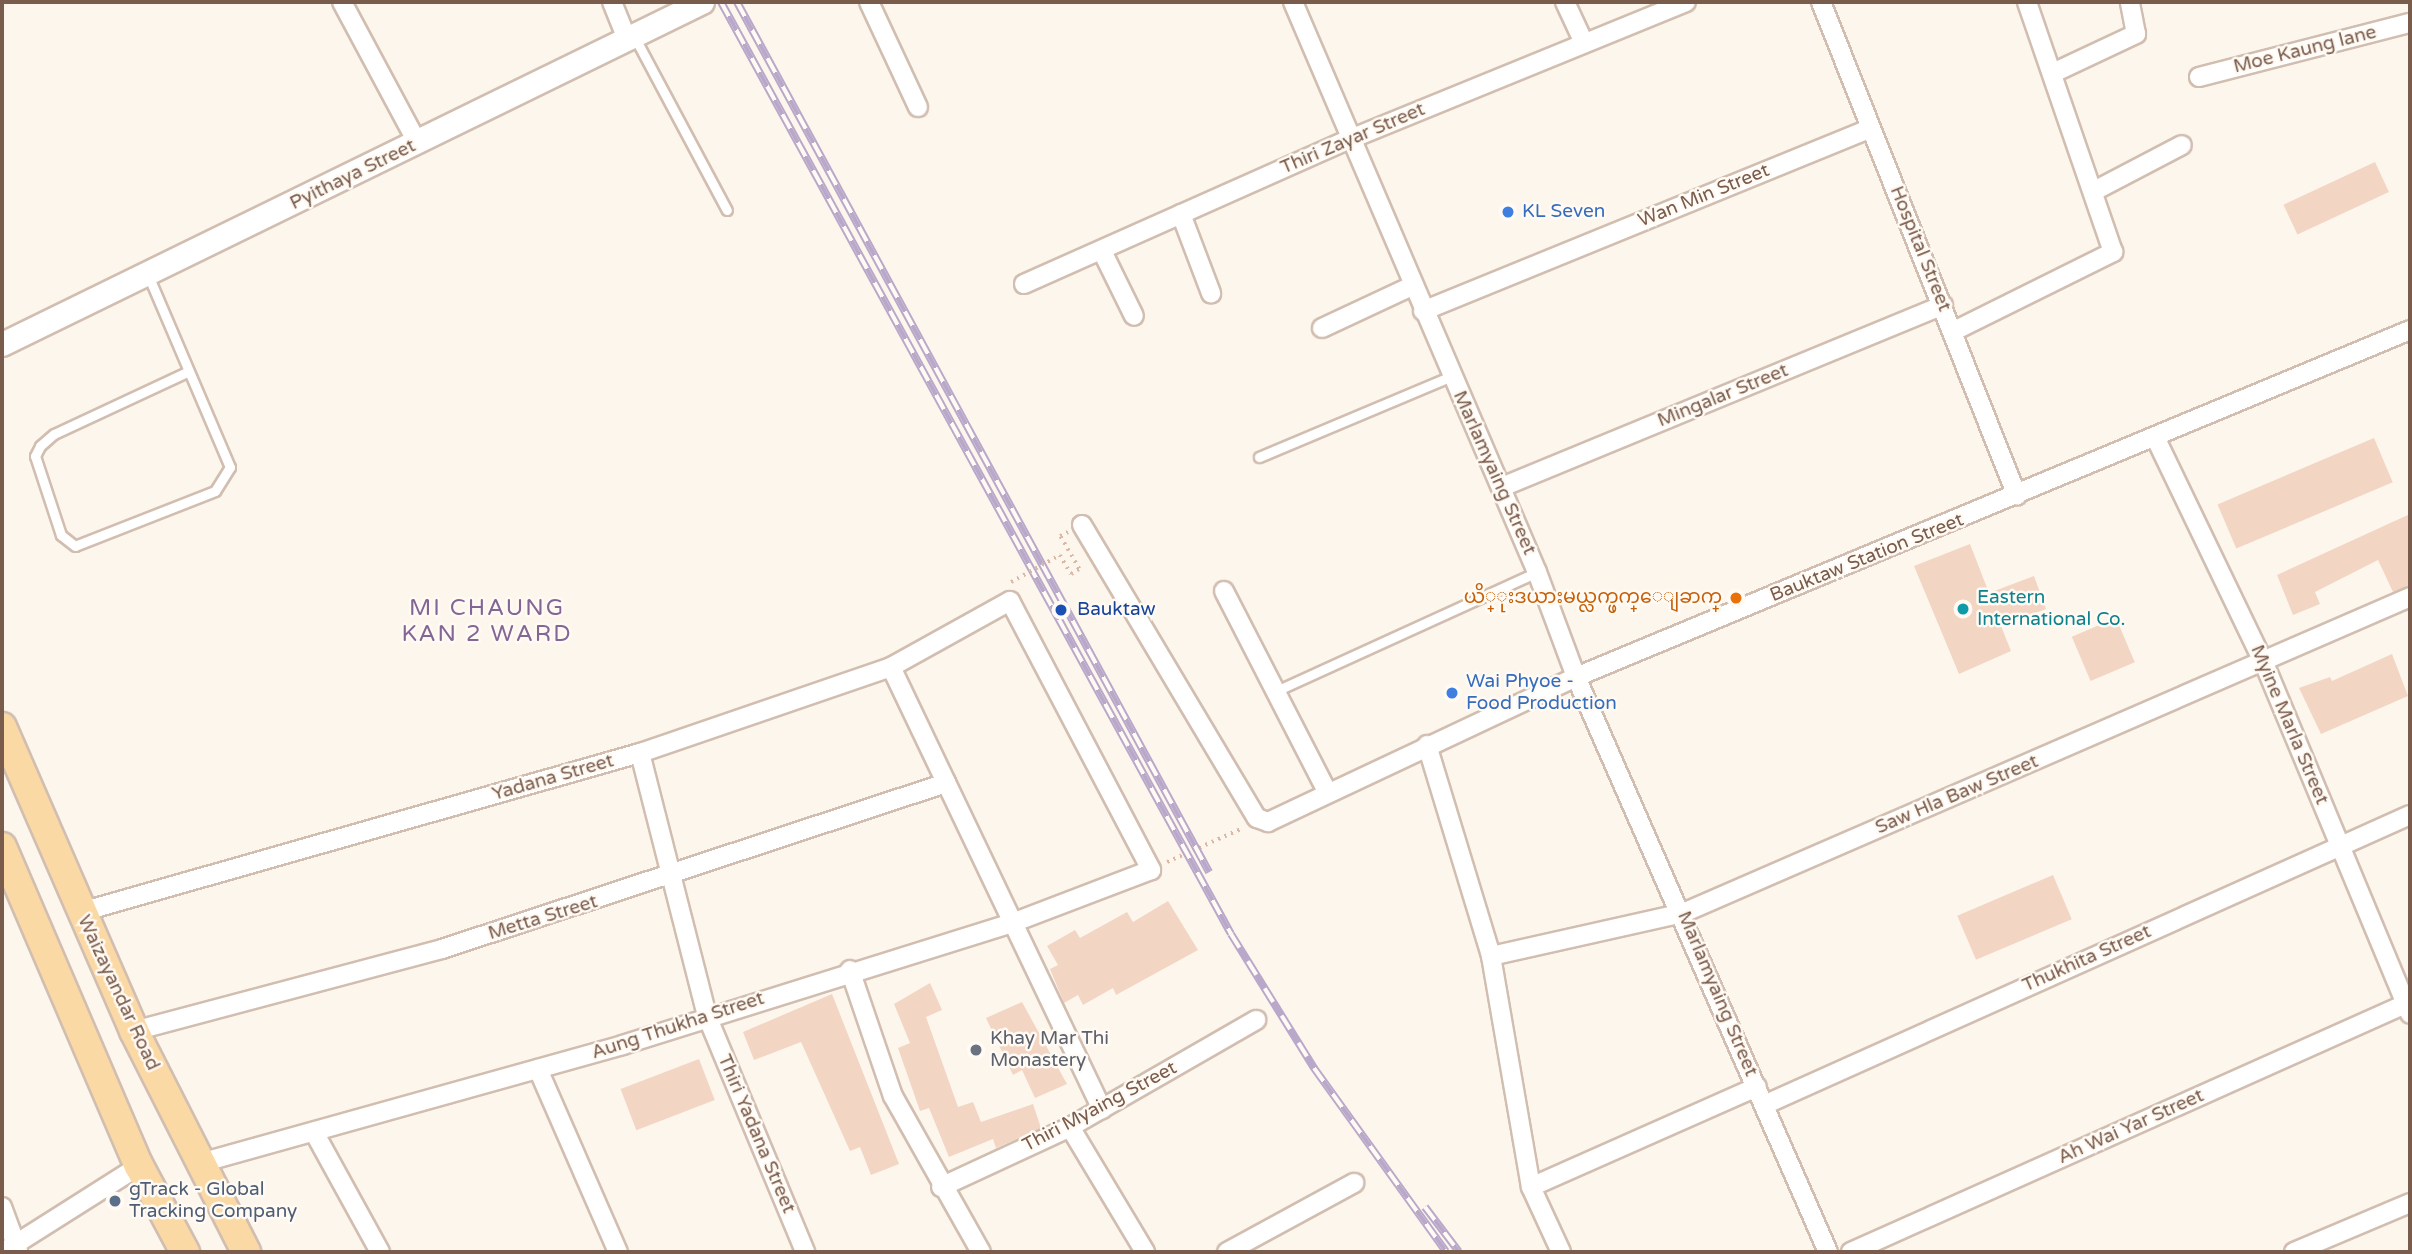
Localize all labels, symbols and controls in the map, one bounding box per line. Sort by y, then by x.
street label: Moe Kaung lane [2231,21,2379,79]
street label: Thiri Zayar Street [1277,98,1429,180]
street label: Pyithaya Street [286,135,420,215]
street label: Wan Min Street [1635,159,1773,233]
street label: Hospital Street [1884,183,1956,315]
place label: KL Seven [1522,201,1605,223]
marker: KL Seven [1500,204,1516,220]
street label: Mingalar Street [1654,359,1792,433]
street label: Marlamyaing Street [1448,387,1540,559]
street label: Bauktaw Station Street [1767,509,1967,607]
place label: ယိ္ုးဒယားမယ္လက္ဖက္ေျခာက္ [1464,587,1722,609]
place label: Eastern International Co. [1977,587,2125,631]
marker: ယိ္ုးဒယားမယ္လက္ဖက္ေျခာက္ [1728,590,1744,606]
district label: MI CHAUNG KAN 2 WARD [403,594,571,648]
place label: Bauktaw [1077,599,1156,621]
marker: Bauktaw [1051,600,1071,620]
marker: Eastern International Co. [1955,601,1971,617]
street label: Myine Marla Street [2245,642,2333,808]
place label: Wai Phyoe - Food Production [1466,671,1617,715]
marker: Wai Phyoe - Food Production [1444,685,1460,701]
street label: Yadana Street [490,750,616,806]
street label: Saw Hla Baw Street [1872,750,2042,840]
street label: Metta Street [486,891,600,945]
street label: Marlamyaing Street [1672,908,1762,1080]
street label: Waizayandar Road [72,912,164,1074]
street label: Thukhita Street [2019,920,2155,998]
street label: Aung Thukha Street [589,987,767,1065]
place label: Khay Mar Thi Monastery [990,1028,1109,1072]
marker: Khay Mar Thi Monastery [968,1042,984,1058]
street label: Thiri Yadana Street [712,1051,800,1217]
street label: Thiri Myaing Street [1019,1057,1181,1157]
street label: Ah Wai Yar Street [2055,1085,2207,1169]
place label: gTrack - Global Tracking Company [129,1179,297,1223]
marker: gTrack - Global Tracking Company [107,1193,123,1209]

